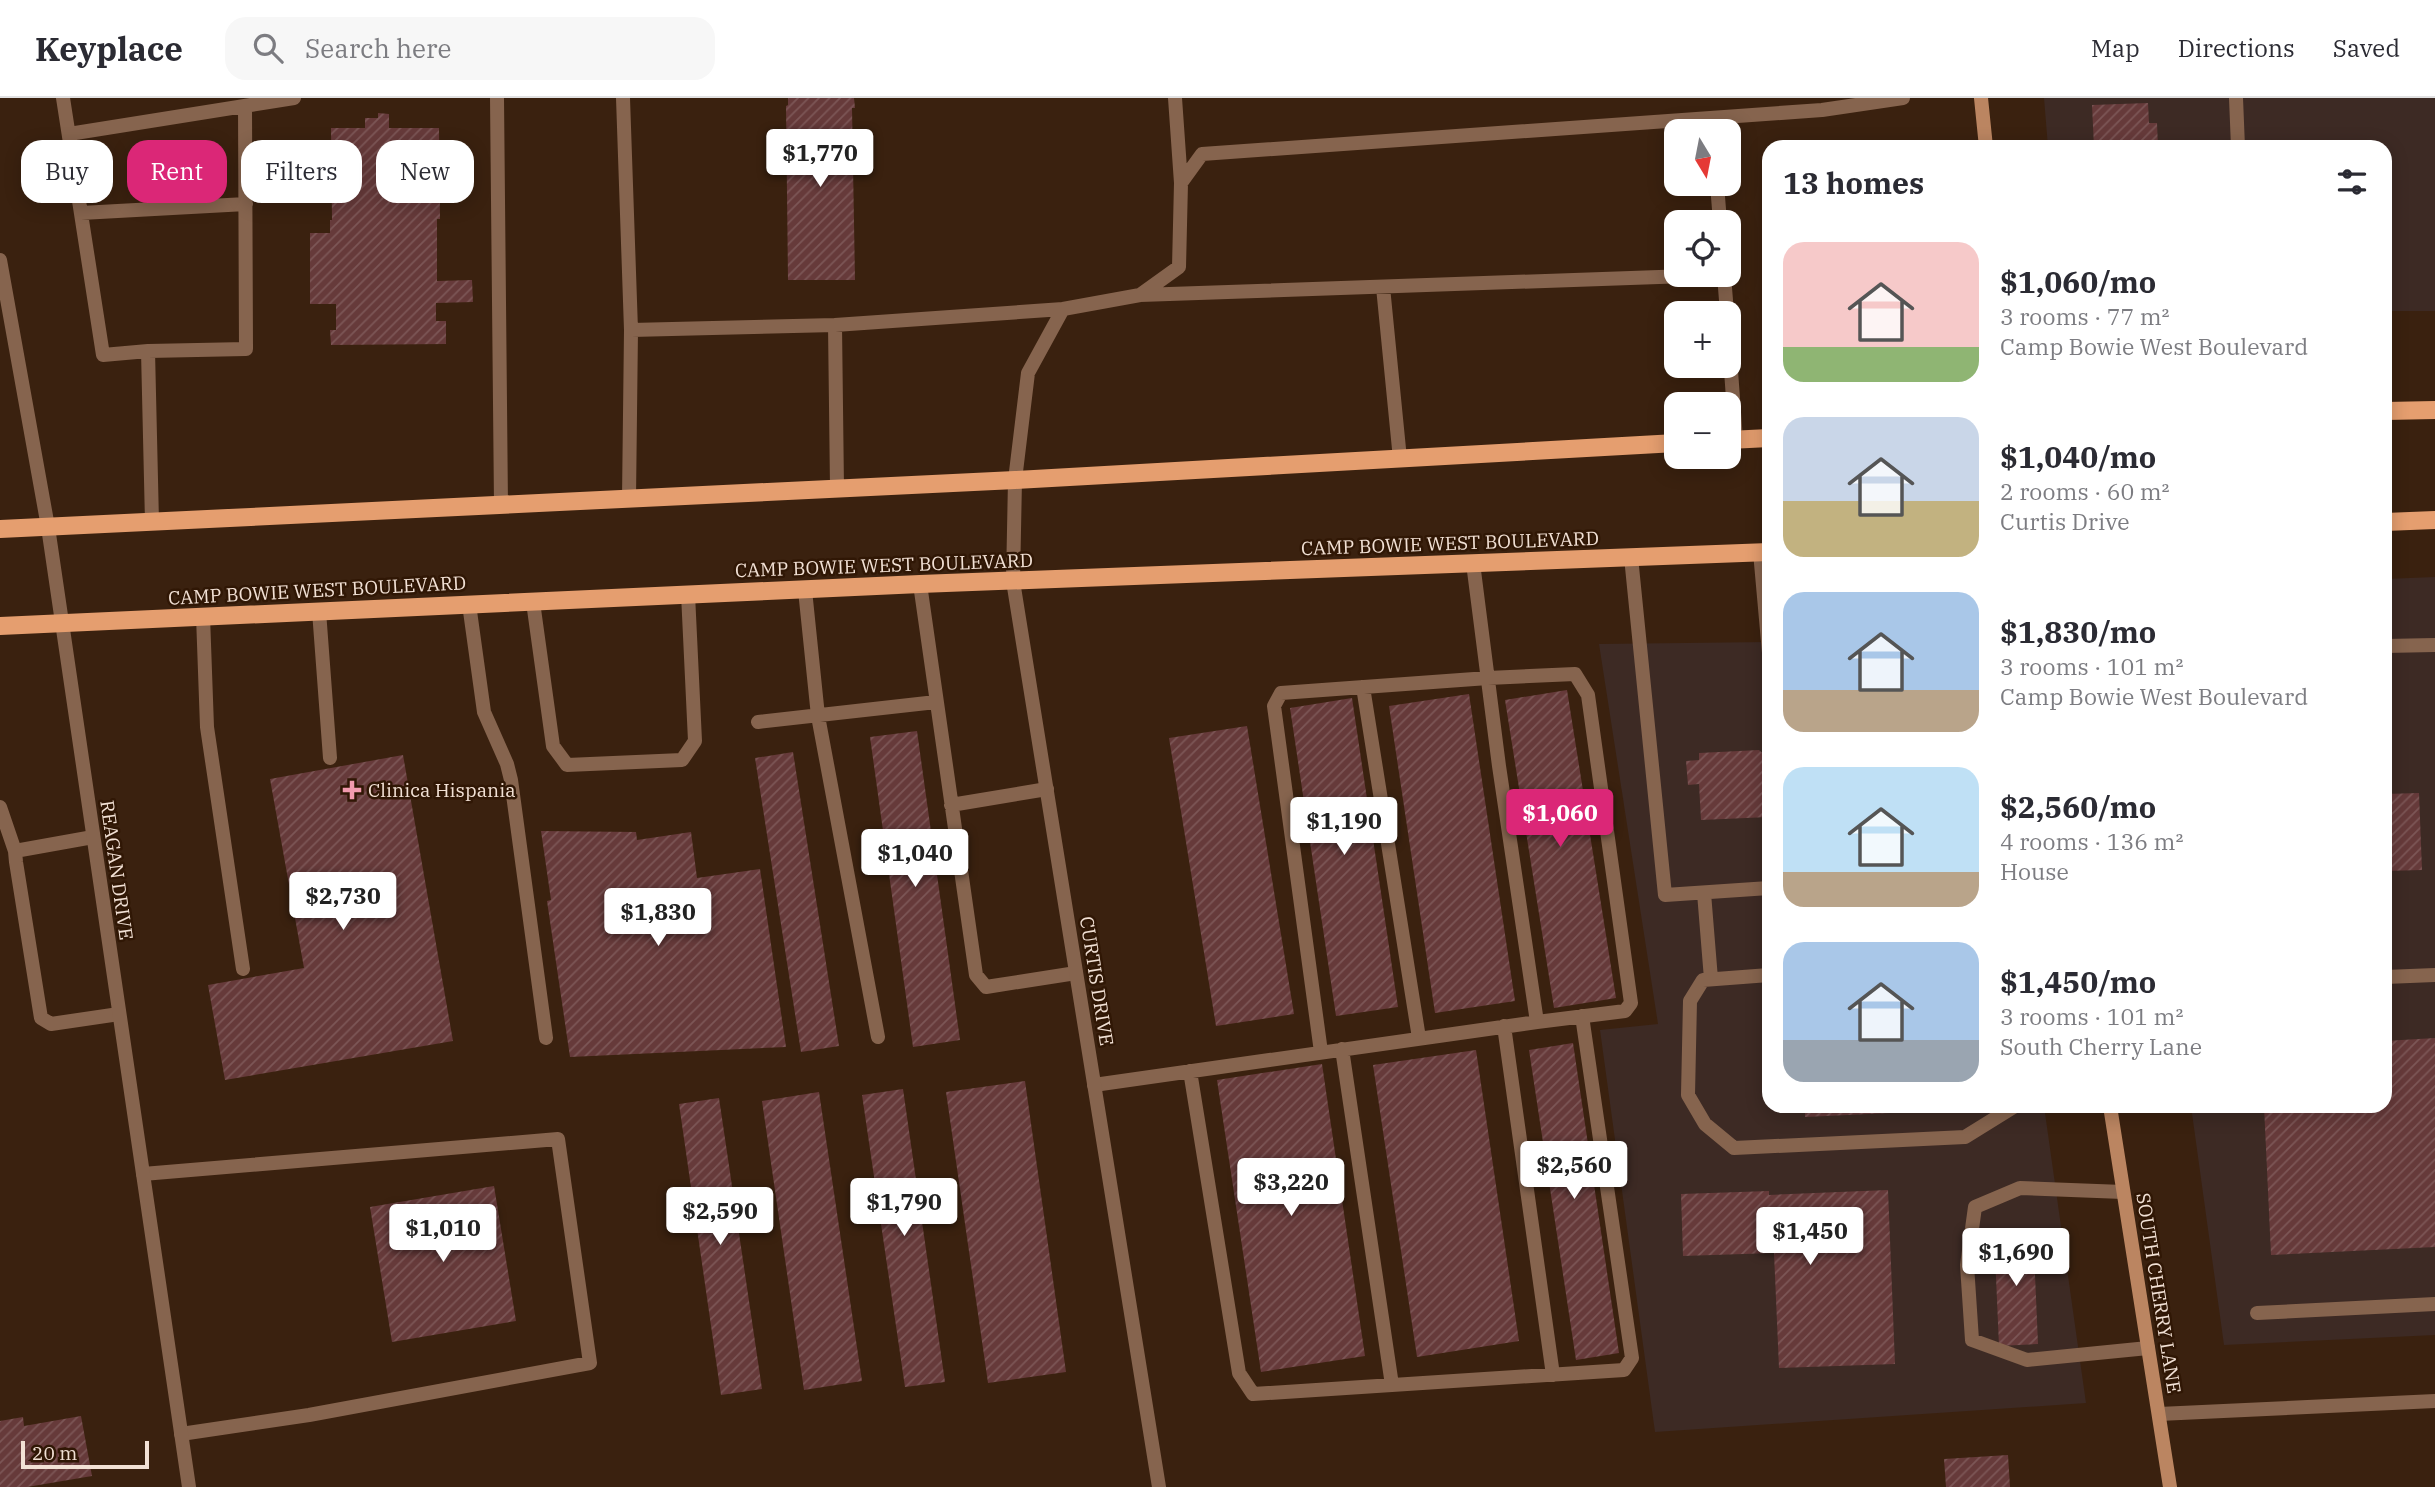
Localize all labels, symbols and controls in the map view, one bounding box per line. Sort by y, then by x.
search box [225,17,715,80]
text: Keyplace [35,27,183,70]
icon: search [249,29,287,67]
text: Search here [305,31,452,65]
text: Map [2091,32,2140,64]
text: Directions [2178,32,2295,64]
text: Saved [2333,32,2400,64]
north arrow [1664,119,1741,196]
map controls [1664,119,1741,469]
pin: $1,770 [763,130,877,189]
text: $1,770 [782,137,858,167]
chip: Buy [21,140,113,203]
chip: Rent [127,140,227,203]
chip: Filters [241,140,362,203]
chip: New [376,140,474,203]
text: 13 homes [1783,163,1924,202]
icon: filters [2333,163,2371,201]
button: locate [1664,210,1741,287]
text: $1,060/mo [2000,262,2156,301]
icon: home [1839,270,1923,354]
button: + [1664,301,1741,378]
text: 3 rooms · 77 m² [2000,301,2170,331]
text: Camp Bowie West Boulevard [2000,331,2308,361]
button: − [1664,392,1741,469]
text: $1,040/mo [2000,437,2156,476]
icon: home [1839,445,1923,529]
text: 2 rooms · 60 m² [2000,476,2170,506]
text: Curtis Drive [2000,506,2130,536]
street label: CAMP BOWIE WEST BOULEVARD [1301,526,1599,560]
street label: CAMP BOWIE WEST BOULEVARD [735,548,1033,582]
street label: CAMP BOWIE WEST BOULEVARD [167,570,467,610]
text: $1,830/mo [2000,612,2156,651]
icon: home [1839,620,1923,704]
text: 3 rooms · 101 m² [2000,651,2183,681]
text: Camp Bowie West Boulevard [2000,681,2308,711]
place label: Clinica Hispania [368,778,516,802]
marker: Clinica Hispania [342,780,362,800]
text: $2,560/mo [2000,787,2156,826]
pin: $1,060 [1503,790,1617,849]
icon: home [1839,795,1923,879]
text: $1,060 [1522,797,1598,827]
pin: $1,190 [1287,798,1401,857]
street label: REAGAN DRIVE [95,799,139,941]
text: $1,190 [1306,805,1382,835]
text: 4 rooms · 136 m² [2000,826,2183,856]
pin: $1,040 [858,830,972,889]
text: $1,040 [877,837,953,867]
text: House [2000,856,2069,886]
pin: $2,730 [286,872,400,932]
text: $2,730 [305,880,381,910]
pin: $1,830 [601,888,715,948]
text: $1,830 [620,896,696,926]
street label: CURTIS DRIVE [1075,915,1119,1047]
text: $1,450/mo [2000,962,2156,1001]
icon: home [1839,970,1923,1054]
text: 3 rooms · 101 m² [2000,1001,2183,1031]
text: South Cherry Lane [2000,1031,2202,1061]
pin: $2,560 [1517,1142,1631,1201]
text: $2,560 [1536,1149,1612,1179]
pin: $3,220 [1234,1158,1348,1218]
text: $3,220 [1253,1166,1329,1196]
pin: $1,790 [847,1178,961,1238]
text: $1,790 [866,1186,942,1216]
pin: $2,590 [663,1188,777,1247]
street label: SOUTH CHERRY LANE [2131,1191,2187,1395]
text: $2,590 [682,1195,758,1225]
pin: $1,010 [386,1204,500,1264]
pin: $1,450 [1753,1208,1867,1267]
text: $1,010 [405,1212,481,1242]
text: $1,450 [1772,1215,1848,1245]
pin: $1,690 [1959,1228,2073,1288]
text: $1,690 [1978,1236,2054,1266]
scale bar [21,1438,149,1470]
text: 20 m [32,1441,77,1465]

